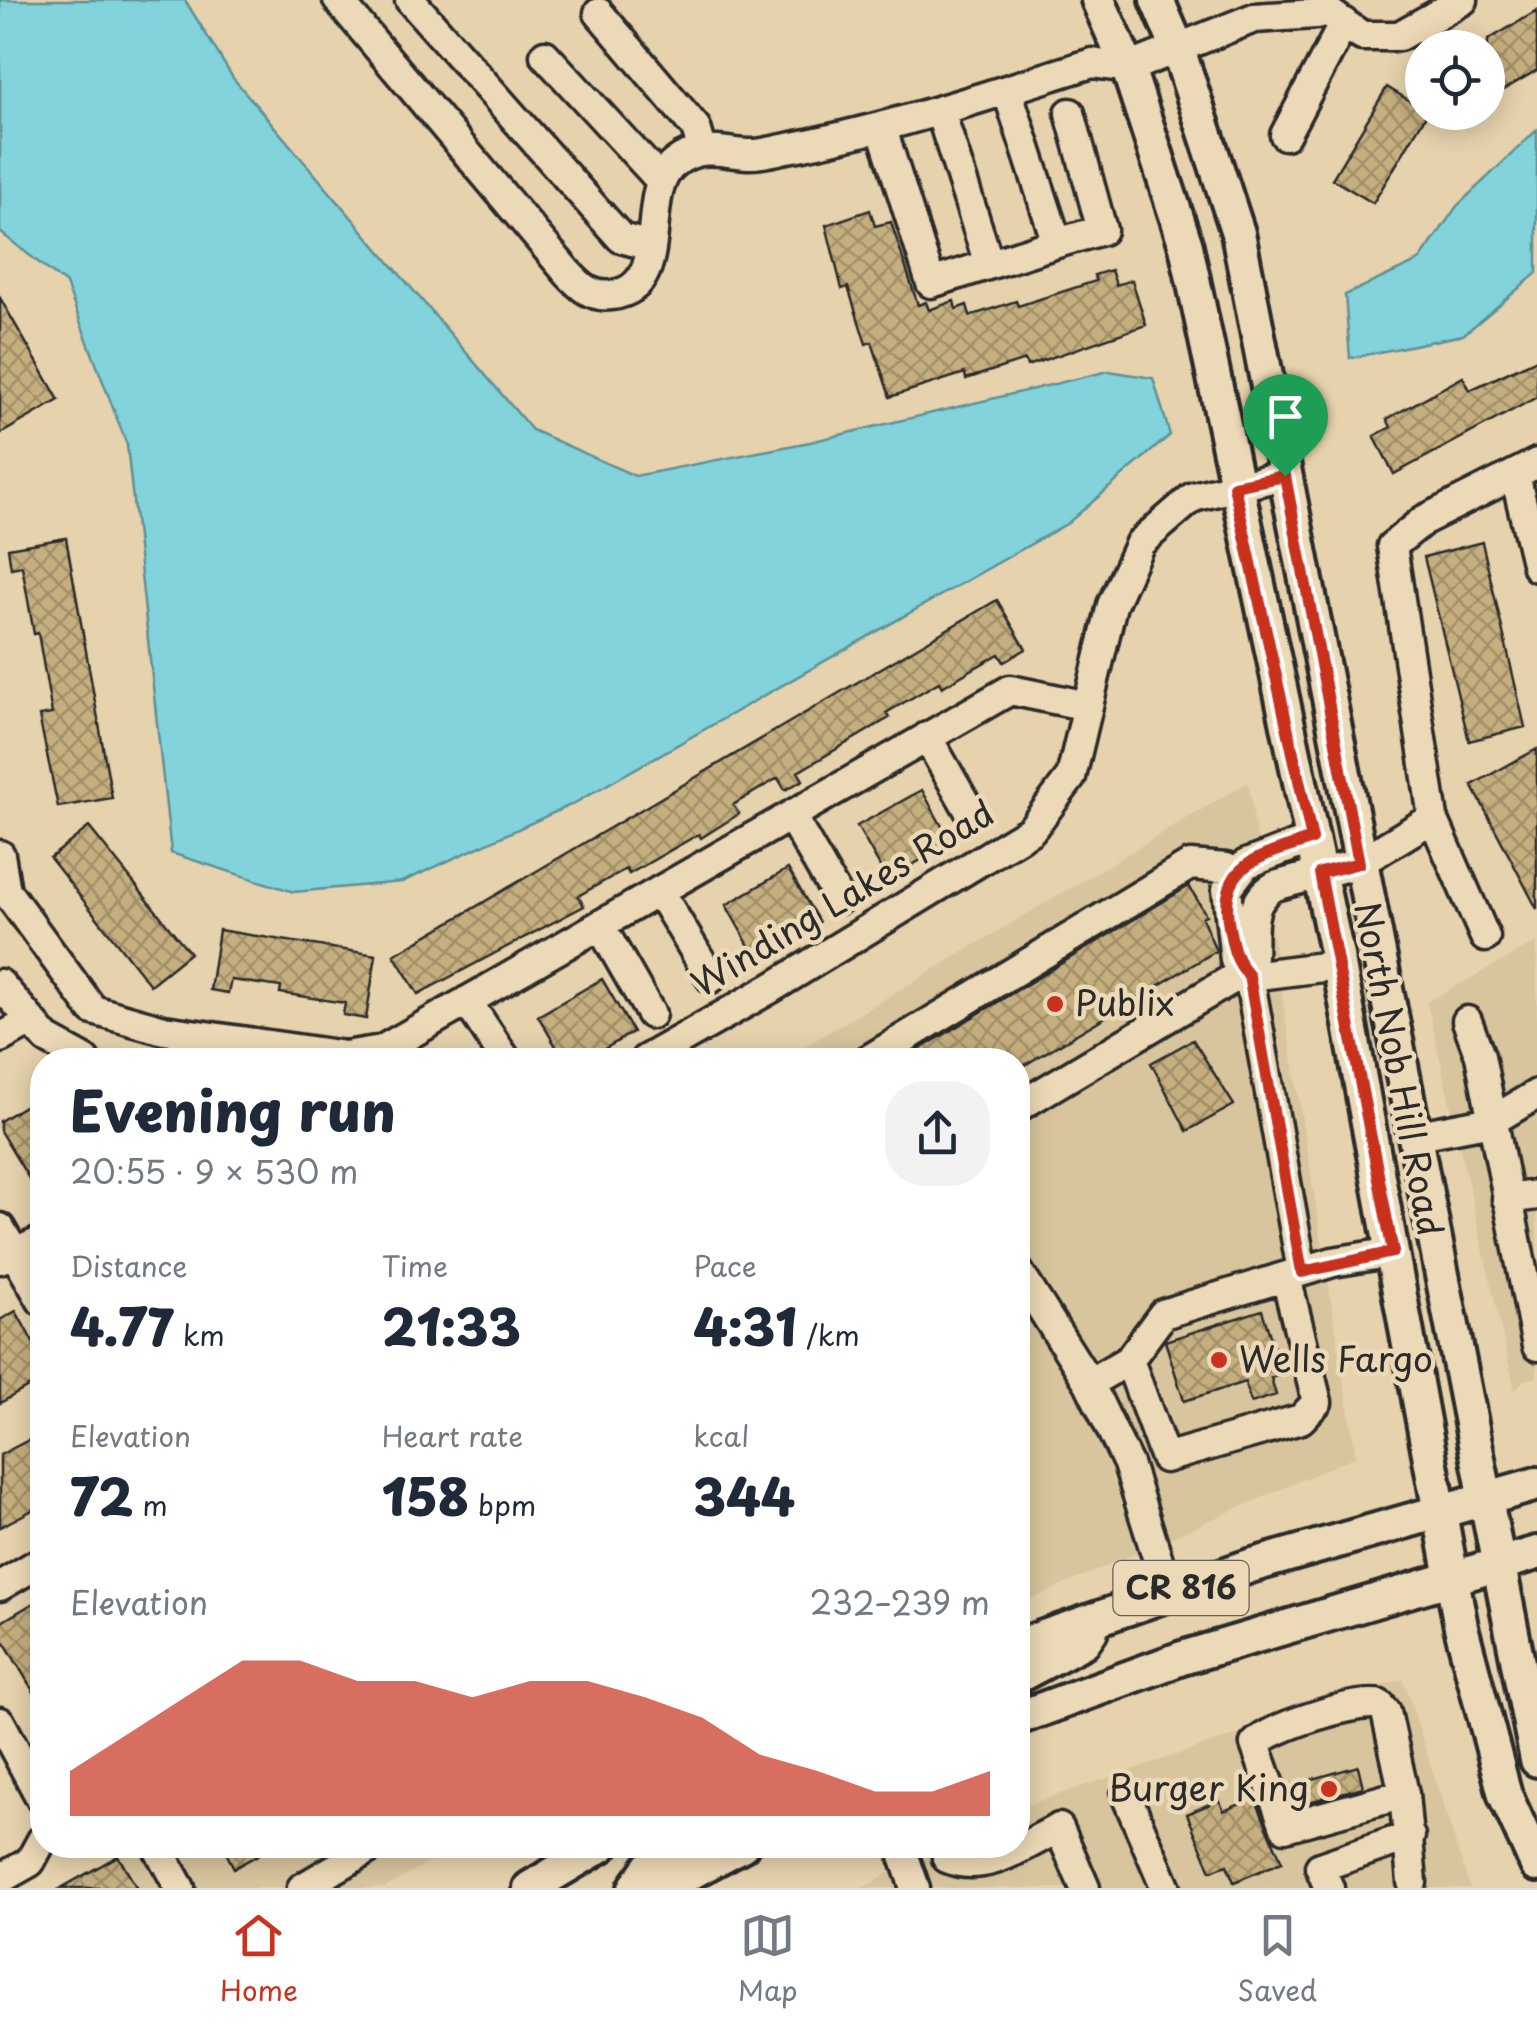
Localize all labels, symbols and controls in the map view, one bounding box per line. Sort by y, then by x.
map controls [1405,30,1505,130]
button: locate [1405,30,1505,130]
pin [1243,374,1328,477]
icon: arrive [1258,389,1313,444]
street label: Winding Lakes Road [680,785,1003,1008]
street label: North Nob Hill Road [1342,897,1459,1240]
place label: Publix [1075,975,1174,1028]
marker: Publix [1044,993,1066,1015]
text: Evening run [70,1068,396,1151]
button: share [885,1081,990,1186]
text: 20:55 · 9 × 530 m [70,1147,358,1195]
text: Distance [70,1244,188,1287]
text: Time [382,1244,448,1287]
text: Pace [693,1244,757,1287]
text: 4.77 [70,1287,174,1363]
text: 21:33 [382,1287,521,1363]
text: 4:31 [693,1287,797,1363]
text: km [174,1313,225,1356]
text: /km [797,1313,860,1356]
place label: Wells Fargo [1239,1331,1433,1384]
marker: Wells Fargo [1208,1349,1230,1371]
text: Elevation [70,1414,191,1457]
text: Heart rate [382,1414,523,1457]
text: kcal [693,1414,749,1457]
text: 72 [70,1457,133,1533]
text: 158 [382,1457,469,1533]
text: 344 [693,1457,795,1533]
text: m [133,1483,168,1526]
text: bpm [469,1483,536,1526]
road number: CR 816 [1114,1561,1248,1615]
text: Elevation [70,1578,208,1626]
text: 232–239 m [810,1578,990,1626]
place label: Burger King [1108,1760,1309,1813]
marker: Burger King [1318,1778,1340,1800]
tab: Home [220,1908,298,2011]
tab: Map [738,1908,798,2011]
tab: Saved [1238,1908,1317,2011]

